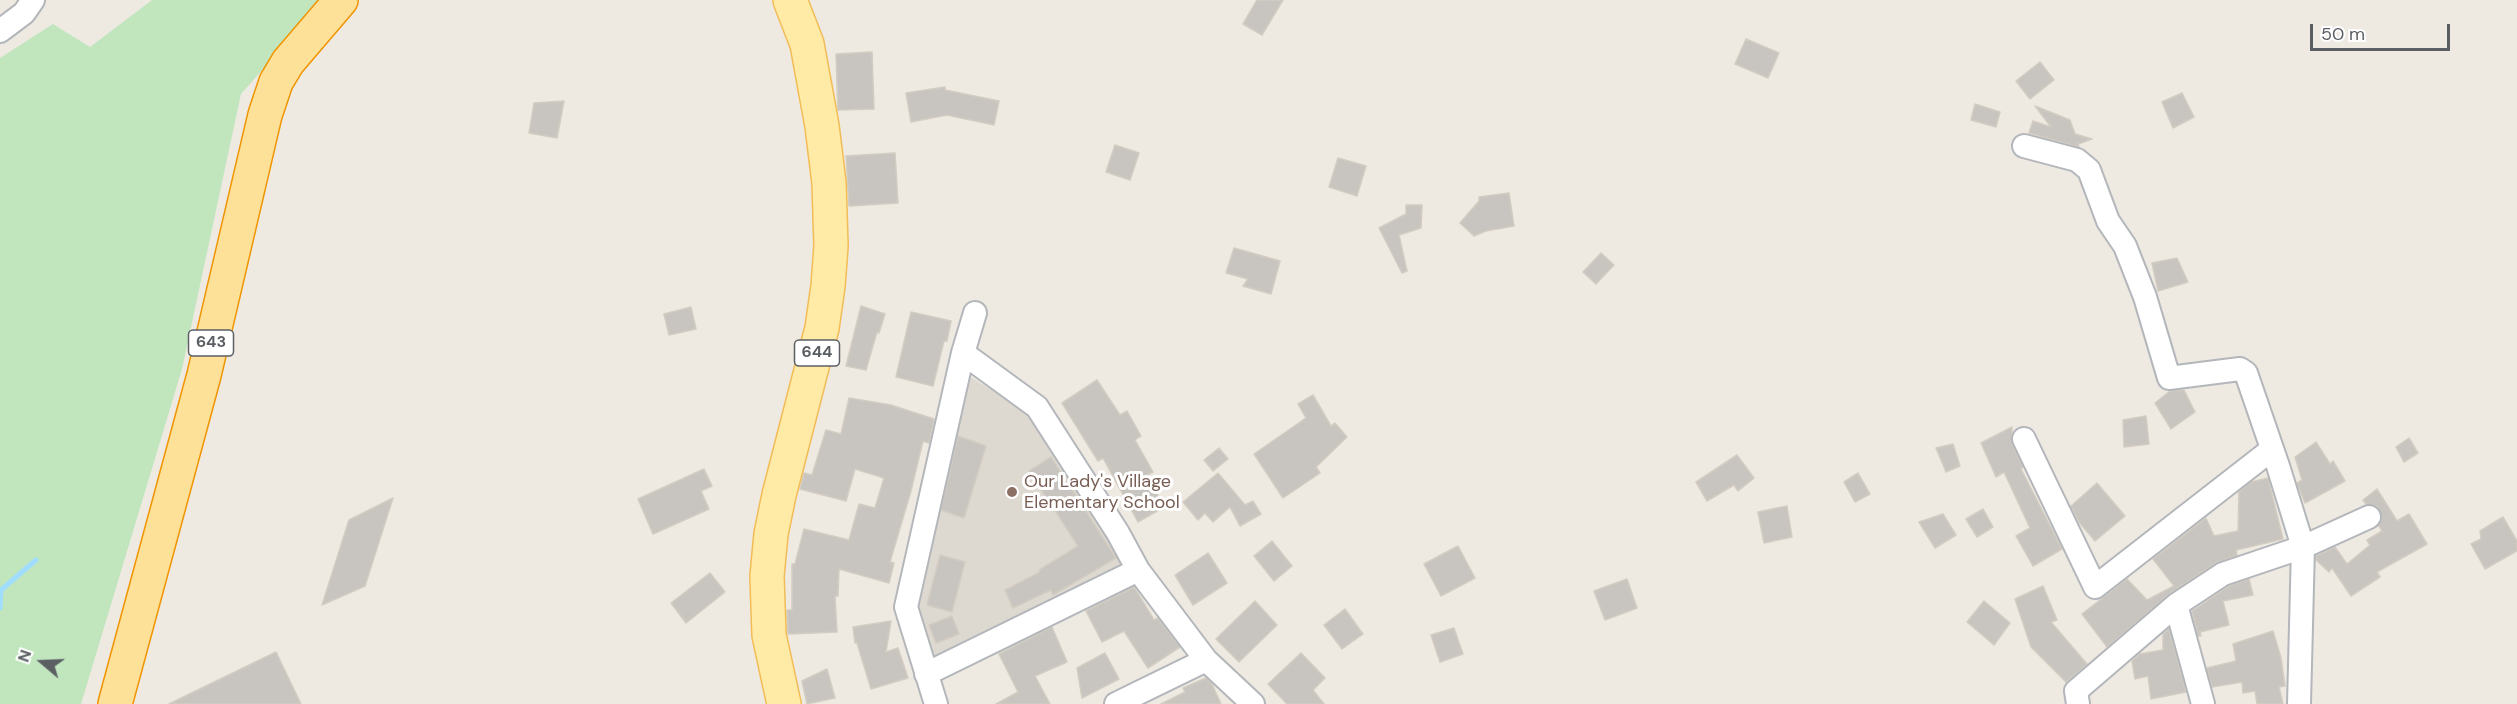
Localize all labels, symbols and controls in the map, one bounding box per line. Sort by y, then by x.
scale bar [2313,12,2452,50]
text: 50 m [2321,22,2365,46]
road number: 643 [188,330,234,356]
road number: 644 [794,340,840,366]
place label: Our Lady's Village Elementary School [1024,471,1180,514]
marker: Our Lady's Village Elementary School [1005,485,1019,499]
north arrow [12,632,72,692]
text: N [13,647,36,665]

